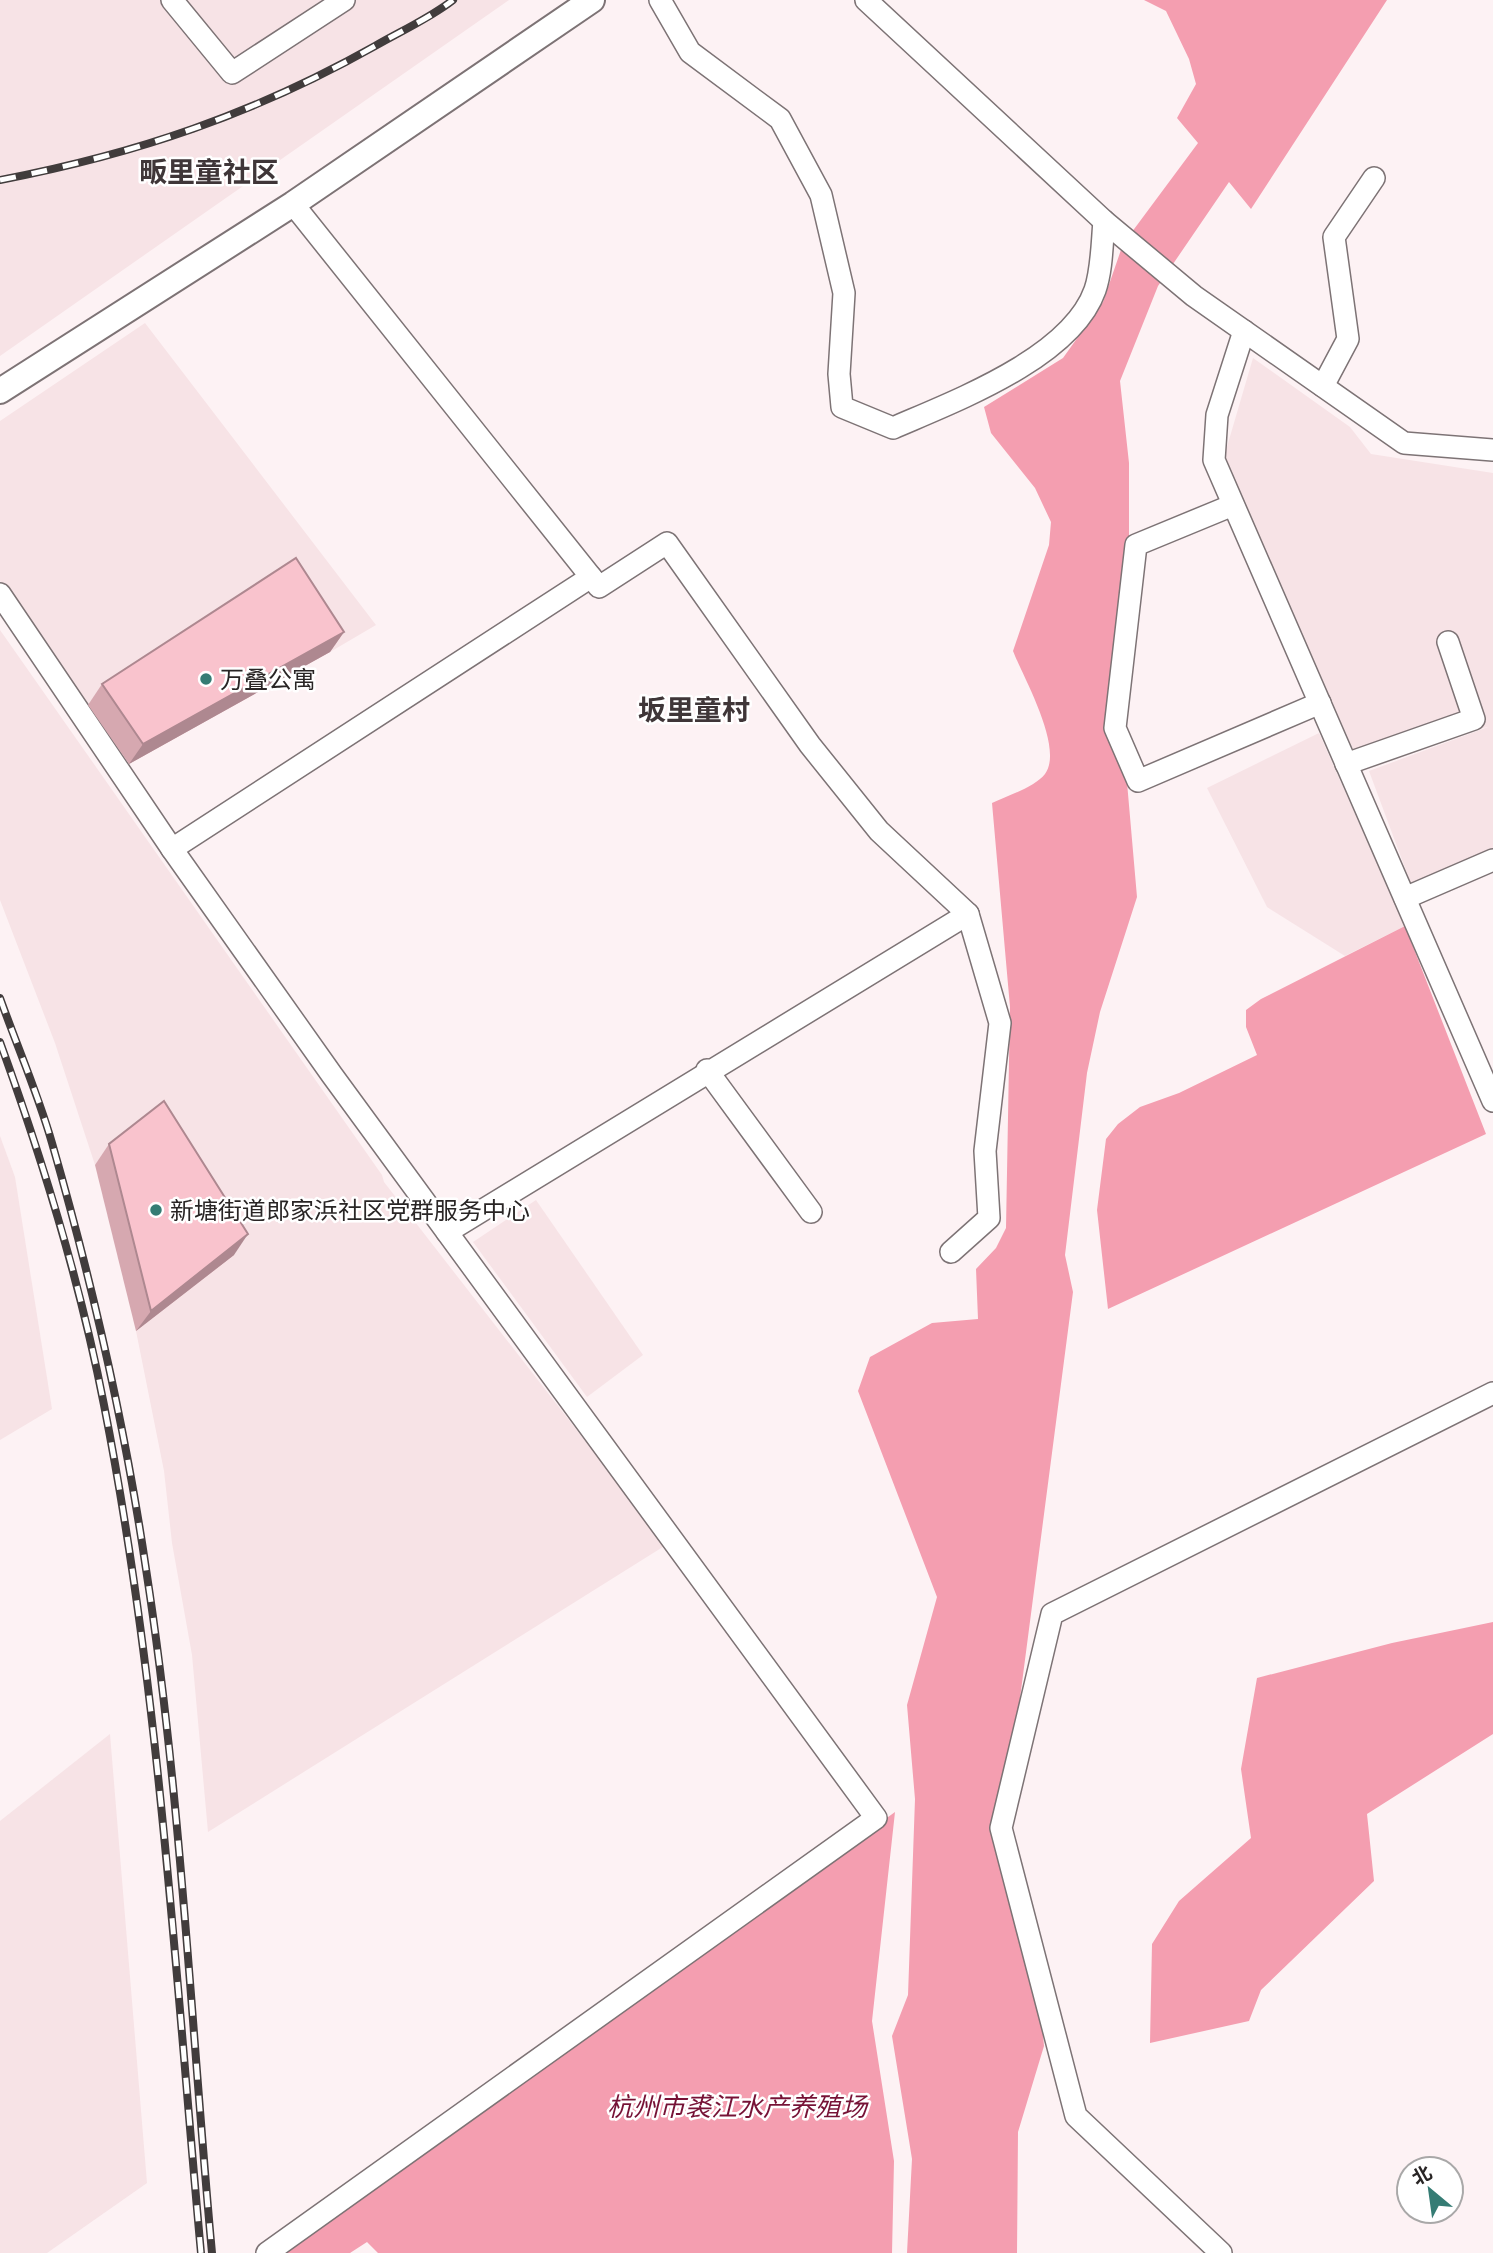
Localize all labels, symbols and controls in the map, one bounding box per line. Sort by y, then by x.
district label: 畈里童社区 [139,154,279,191]
place label: 万叠公寓 [220,664,316,695]
marker: 万叠公寓 [198,671,214,687]
district label: 坂里童村 [638,692,750,729]
place label: 新塘街道郎家浜社区党群服务中心 [170,1195,530,1226]
marker: 新塘街道郎家浜社区党群服务中心 [148,1202,164,1218]
water label: 杭州市裘江水产养殖场 [607,2090,869,2124]
north arrow [1395,2155,1465,2225]
text: 北 [1408,2160,1436,2191]

